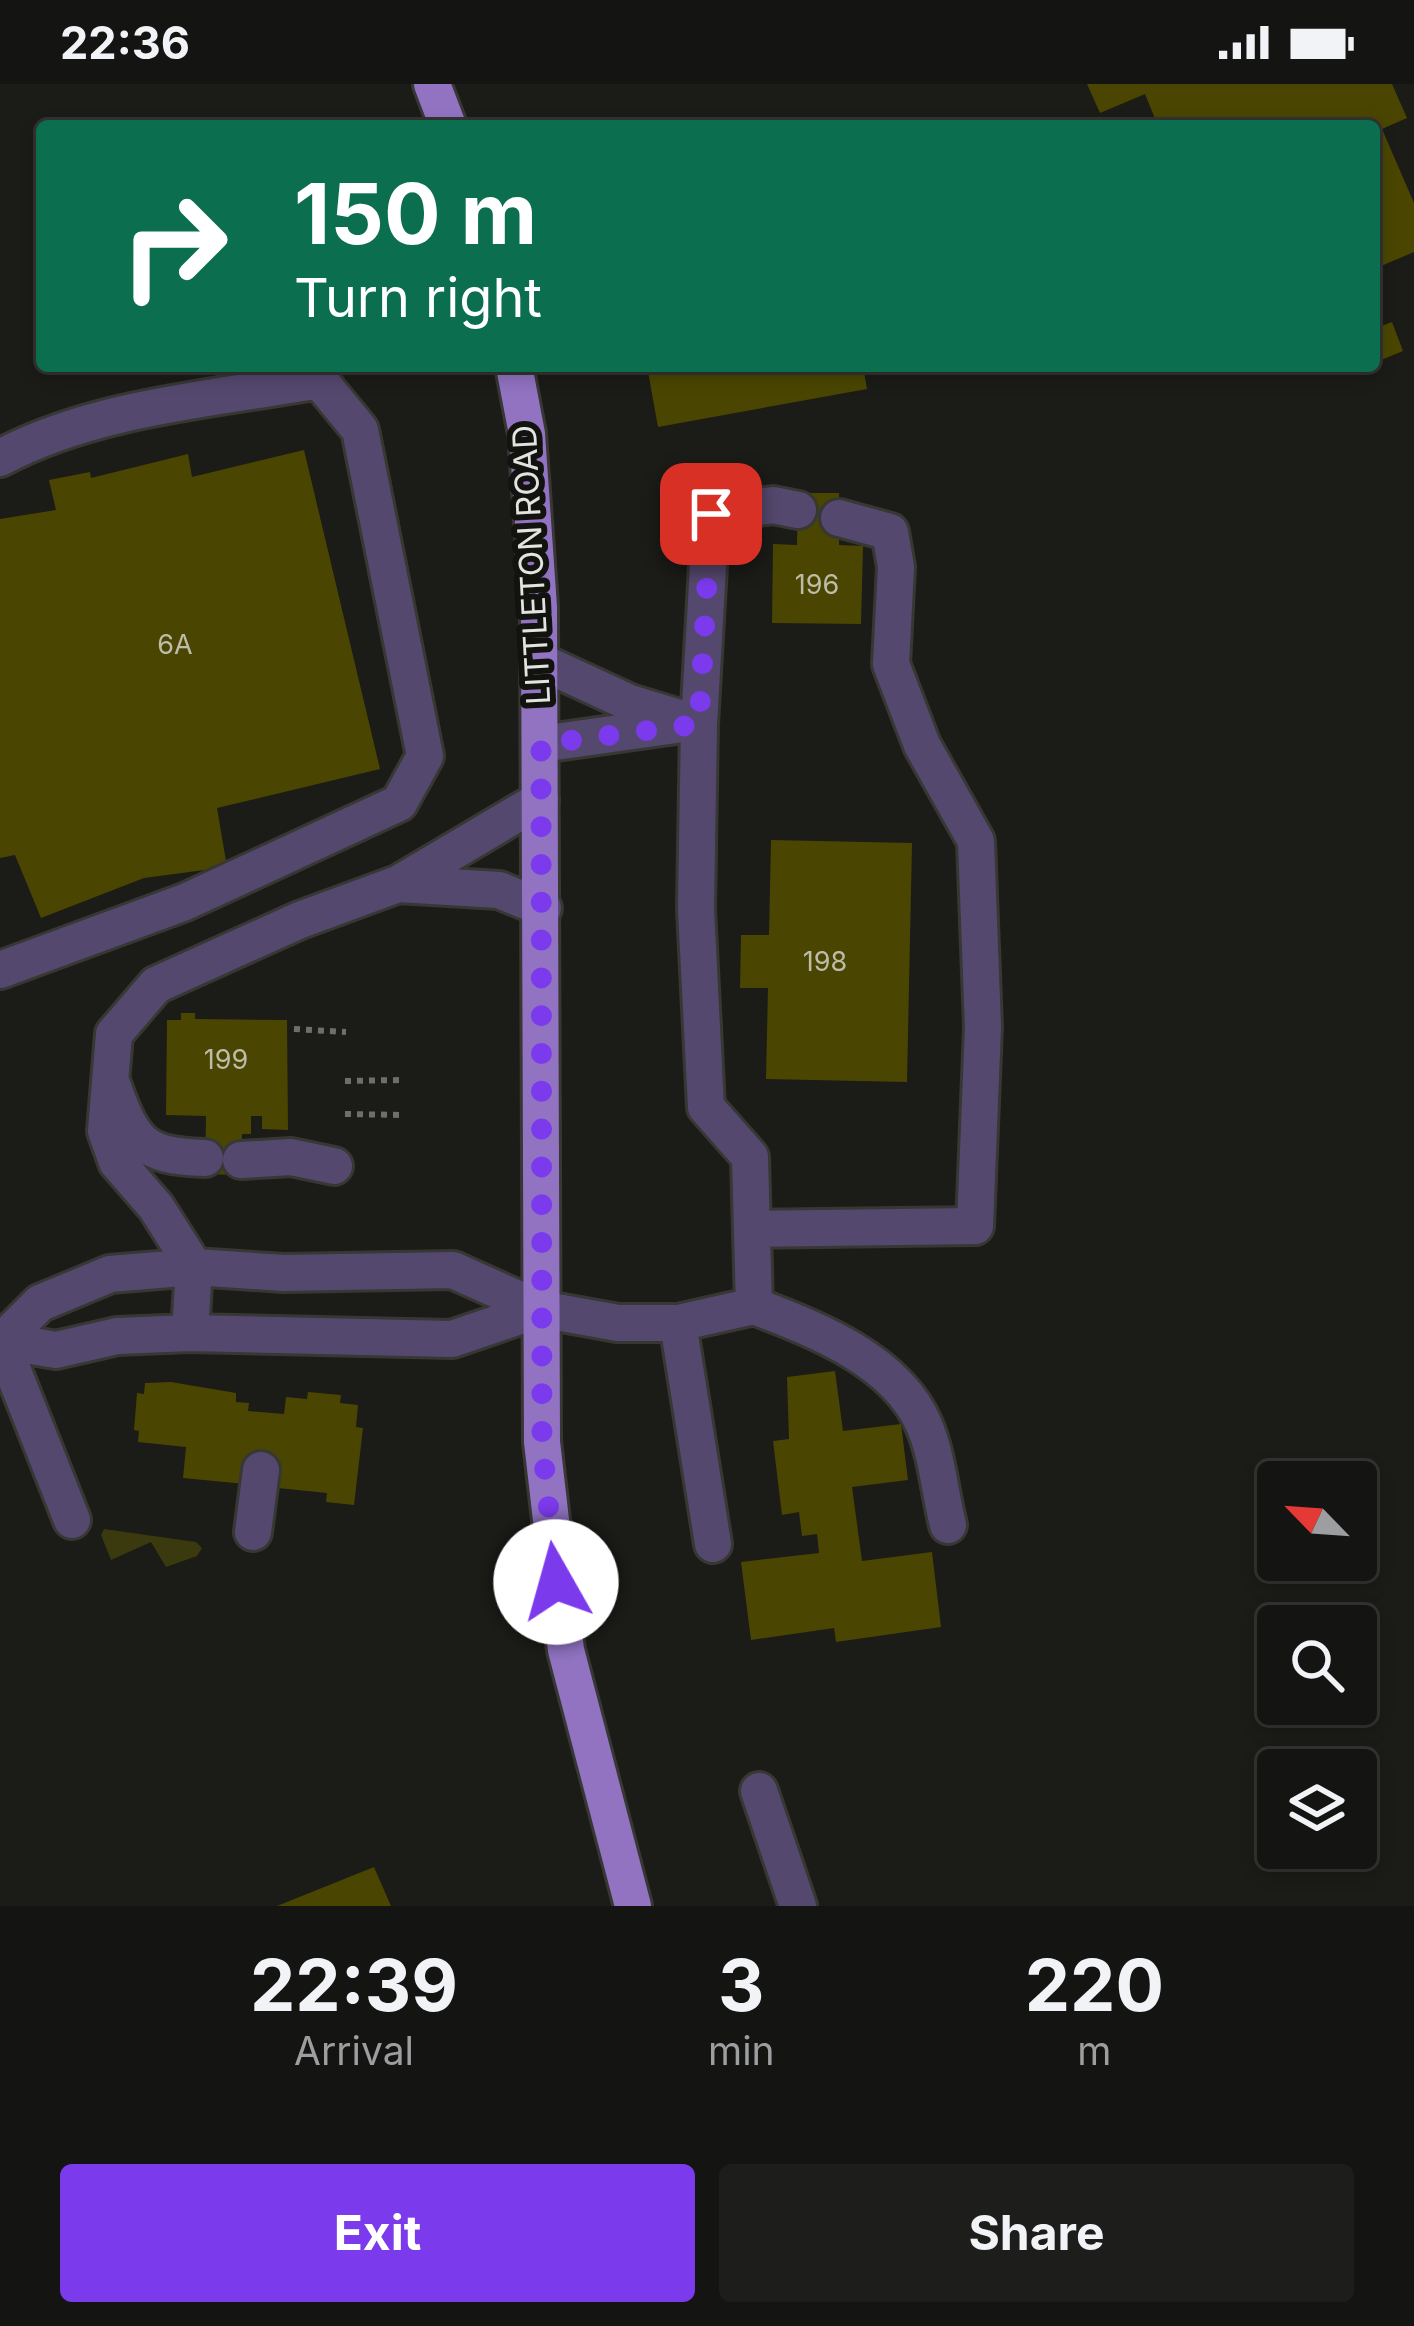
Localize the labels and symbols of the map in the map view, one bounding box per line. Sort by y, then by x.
street label: LITTLETON ROAD [504,424,558,706]
pin [660,463,762,565]
house number: 196 [795,568,839,601]
house number: 6A [157,628,193,661]
house number: 198 [803,945,847,978]
house number: 199 [204,1043,248,1076]
north arrow [1257,1461,1377,1581]
position arrow [493,1519,619,1645]

